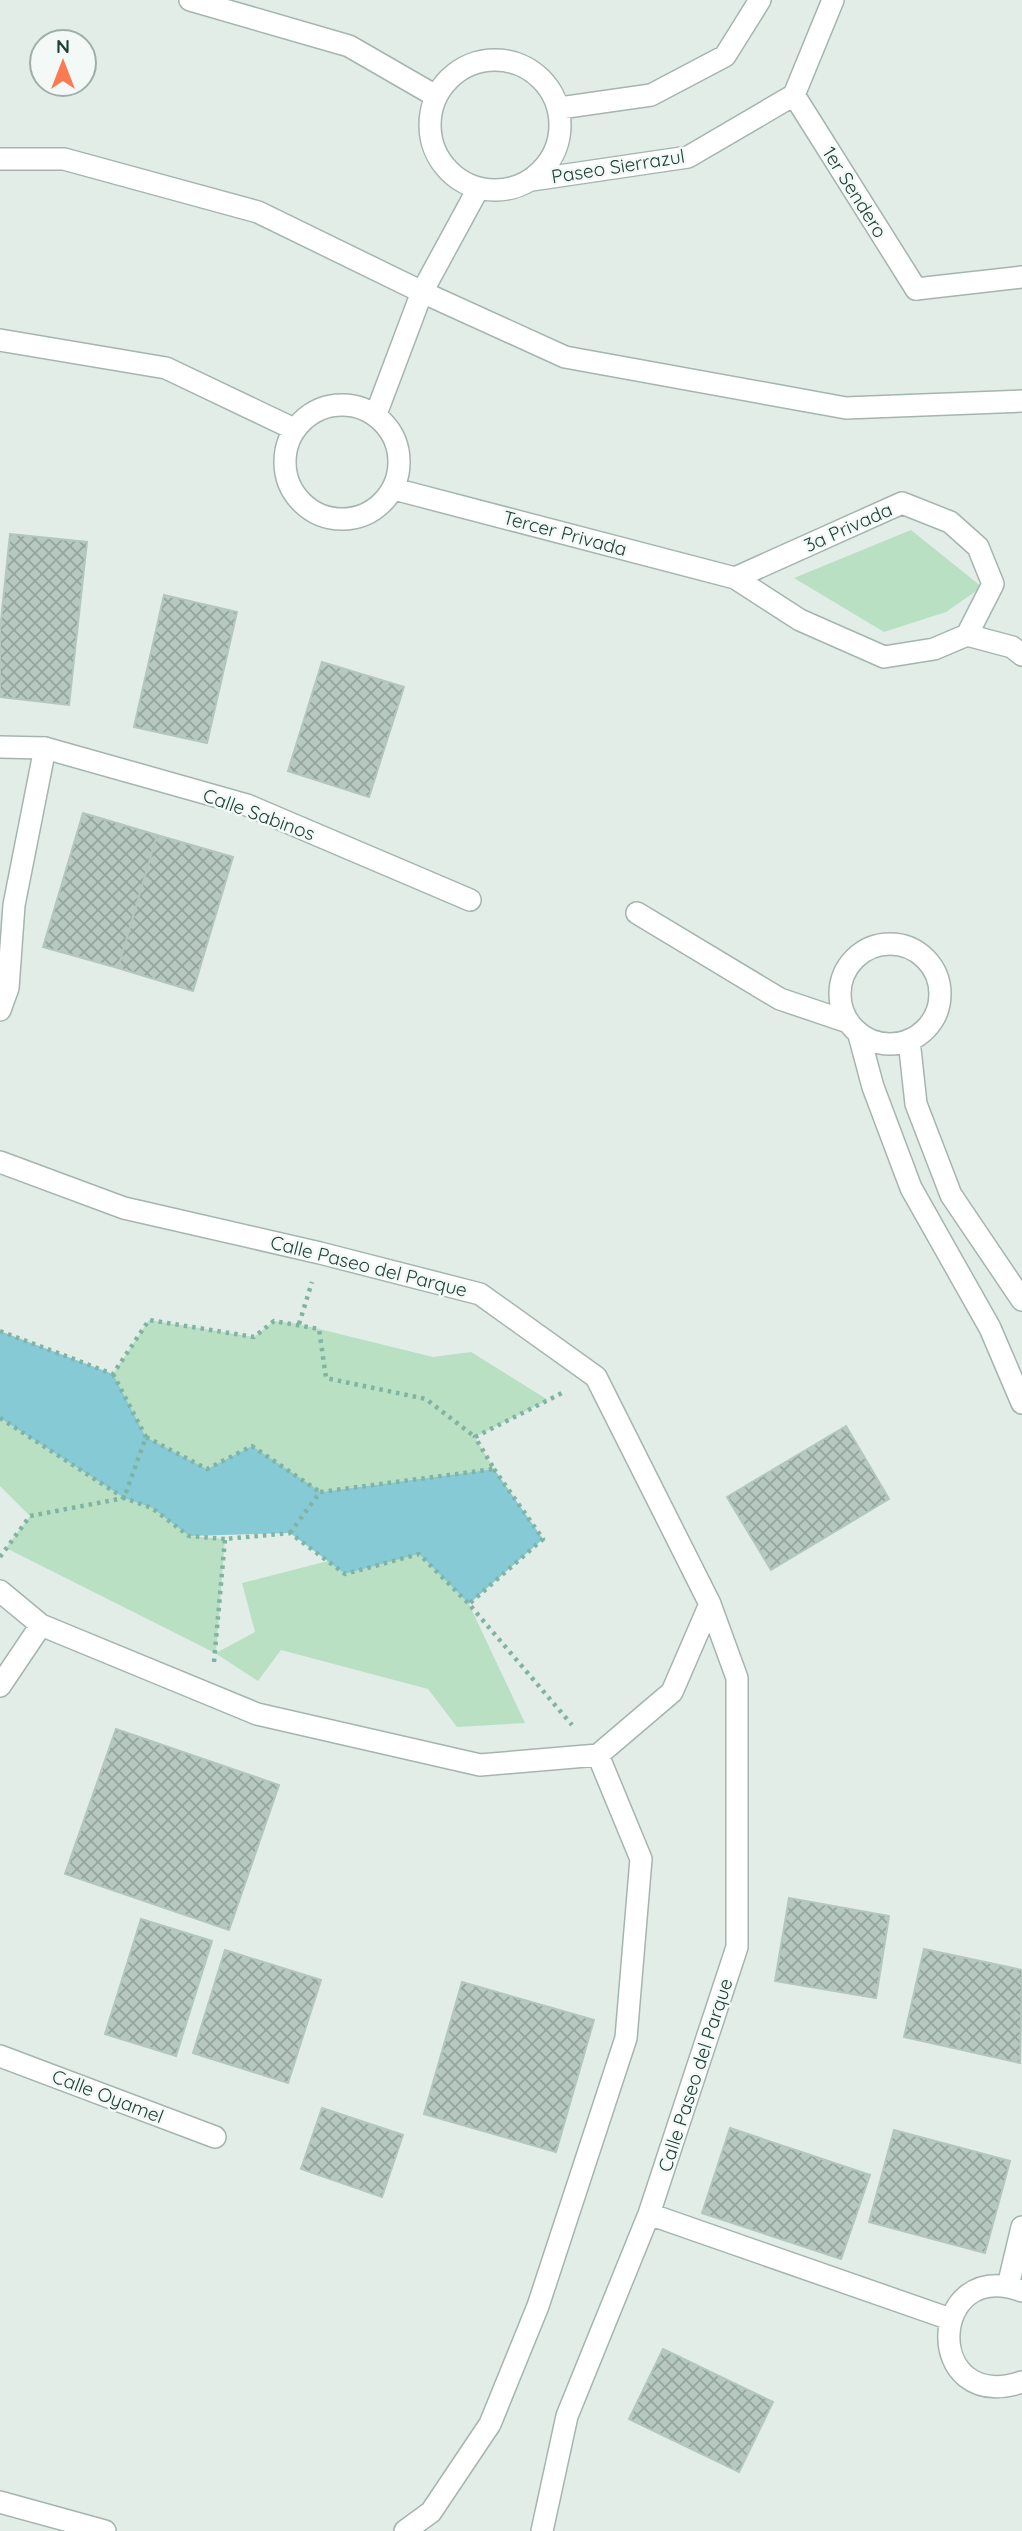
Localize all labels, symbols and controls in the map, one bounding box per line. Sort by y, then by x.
north arrow [28,28,98,98]
text: N [56,34,70,58]
street label: 1er Sendero [817,142,893,242]
street label: Paseo Sierrazul [550,144,686,188]
street label: 3a Privada [800,497,896,557]
street label: Tercer Privada [500,505,630,561]
street label: Calle Sabinos [200,783,318,845]
street label: Calle Paseo del Parque [268,1230,470,1302]
street label: Calle Paseo del Parque [652,1975,738,2175]
street label: Calle Oyamel [49,2064,167,2128]

